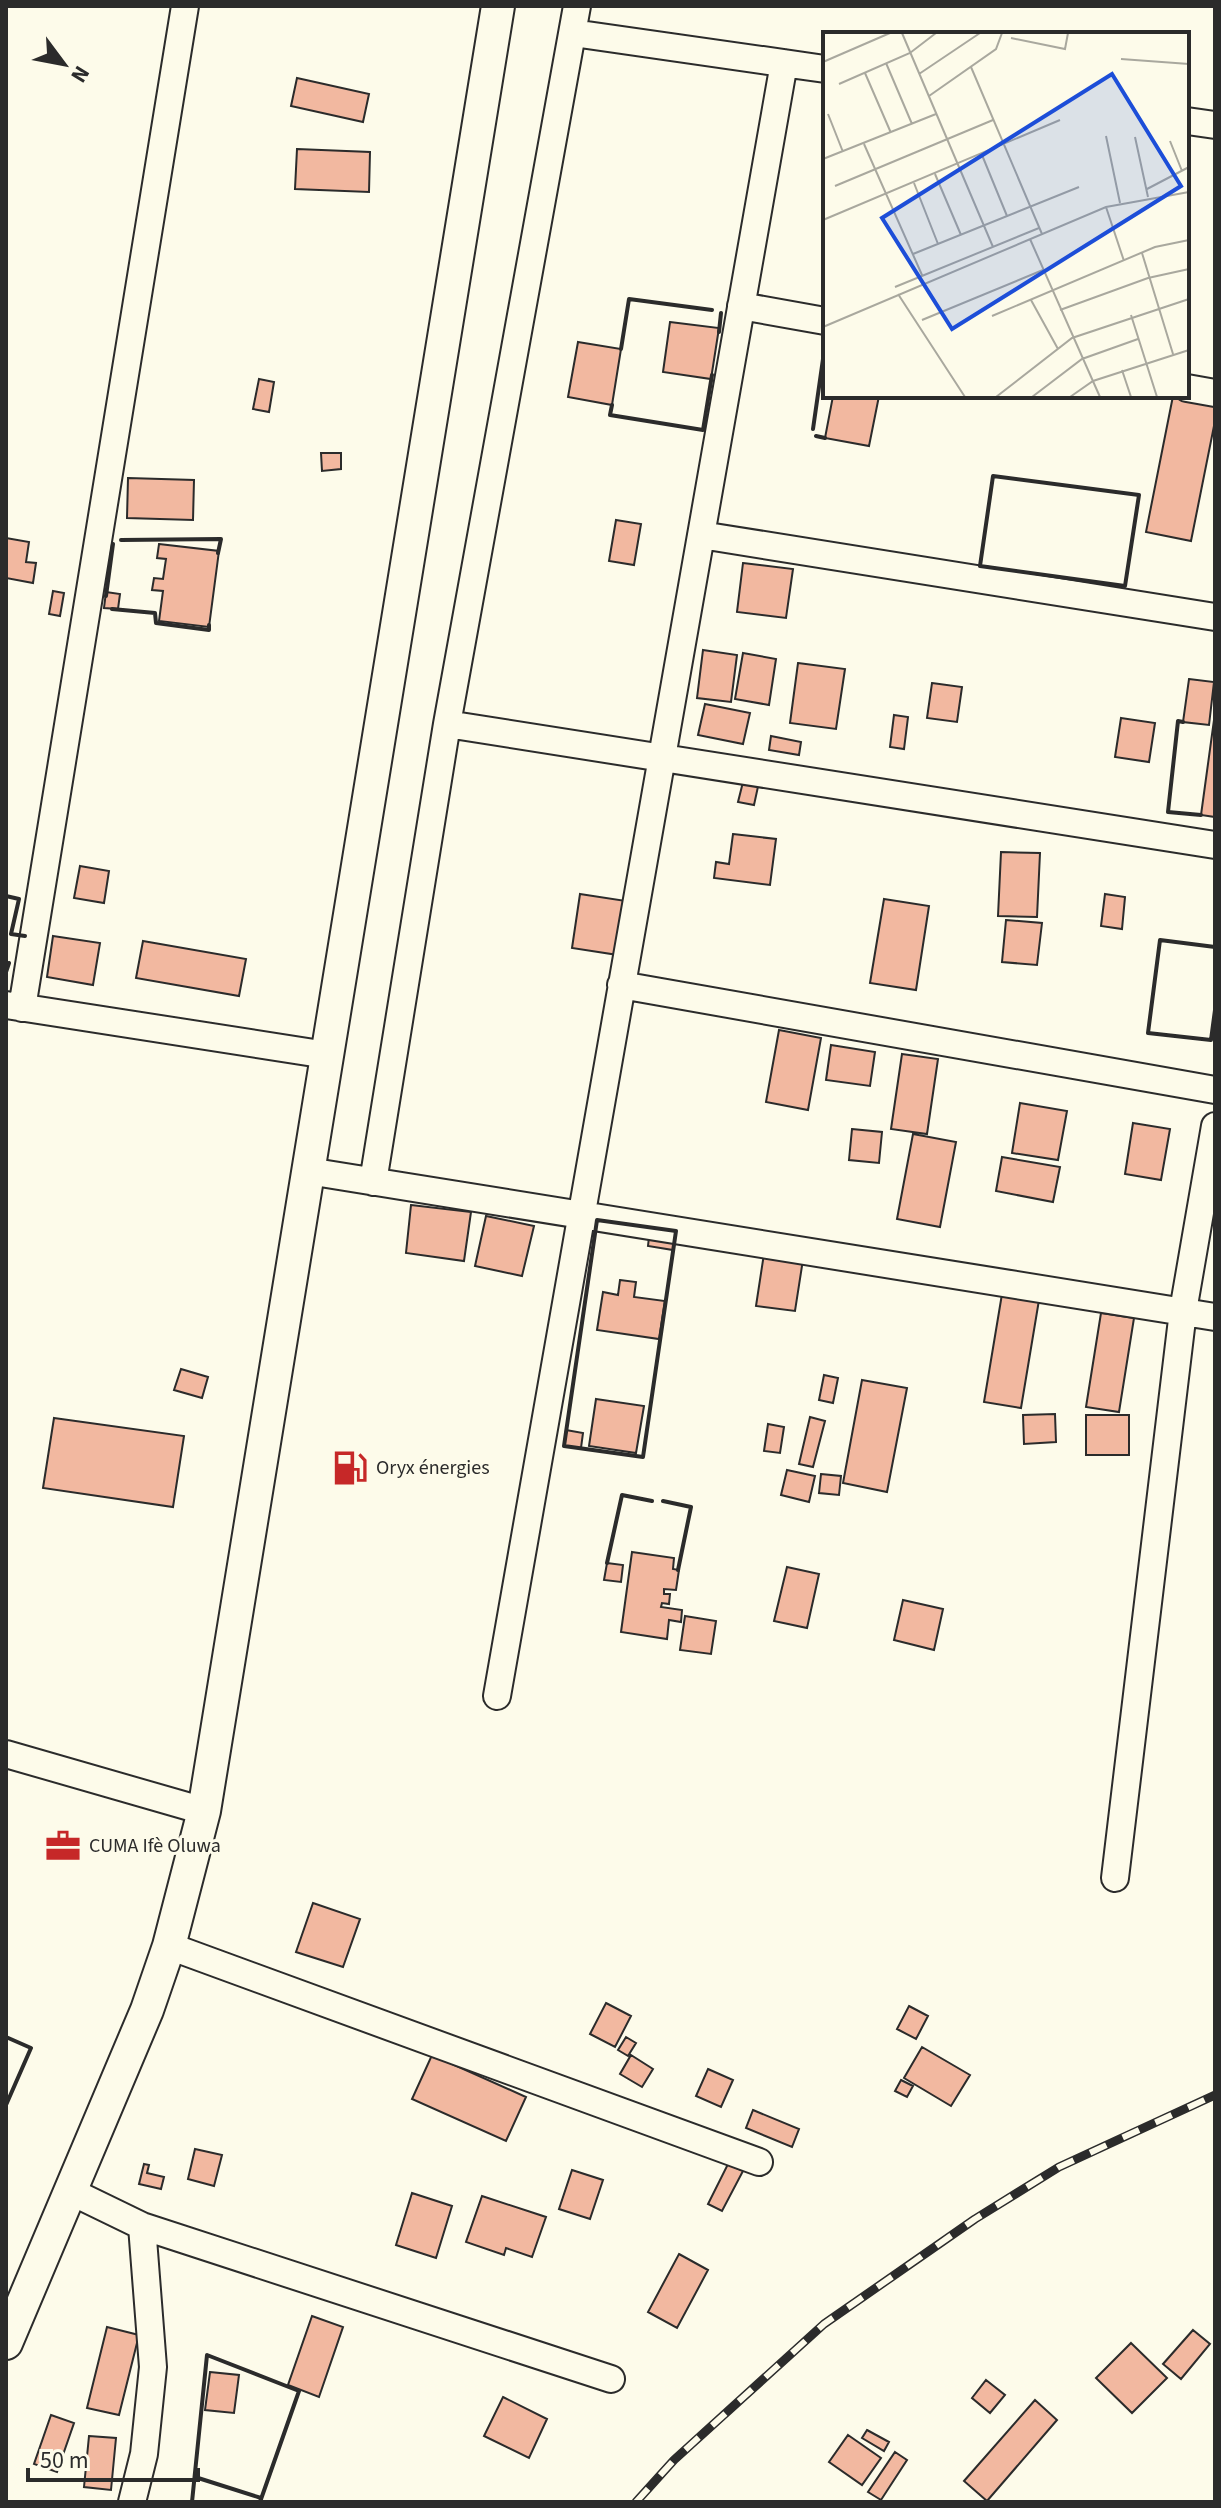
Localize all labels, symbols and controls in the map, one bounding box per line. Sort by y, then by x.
north arrow [24,24,104,104]
inset map [823,32,1189,398]
text: N [63,59,98,89]
fuel station icon: Oryx énergies [331,1449,369,1487]
place label: Oryx énergies [376,1454,490,1482]
office icon: CUMA Ifè Oluwa [44,1827,82,1865]
place label: CUMA Ifè Oluwa [89,1832,221,1860]
scale bar [28,2432,198,2482]
text: 50 m [40,2443,89,2478]

